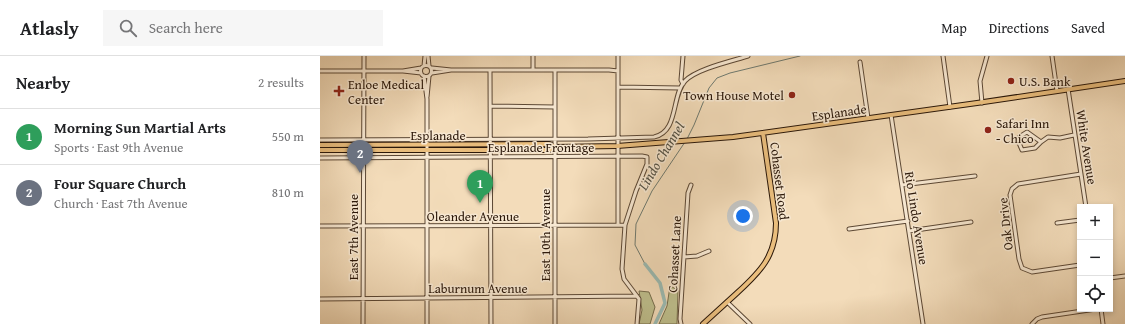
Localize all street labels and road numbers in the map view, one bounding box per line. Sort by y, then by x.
street label: Esplanade [810,99,868,126]
street label: White Avenue [1071,108,1102,186]
street label: Esplanade [410,126,466,145]
street label: Esplanade Frontage [488,138,594,157]
street label: Cohasset Road [765,141,794,221]
street label: Rio Lindo Avenue [900,170,933,266]
street label: East 10th Avenue [536,189,555,281]
street label: East 7th Avenue [344,194,363,280]
street label: Oak Drive [993,197,1018,251]
street label: Oleander Avenue [427,207,519,226]
street label: Cohasset Lane [663,215,686,293]
street label: Laburnum Avenue [428,279,528,298]

